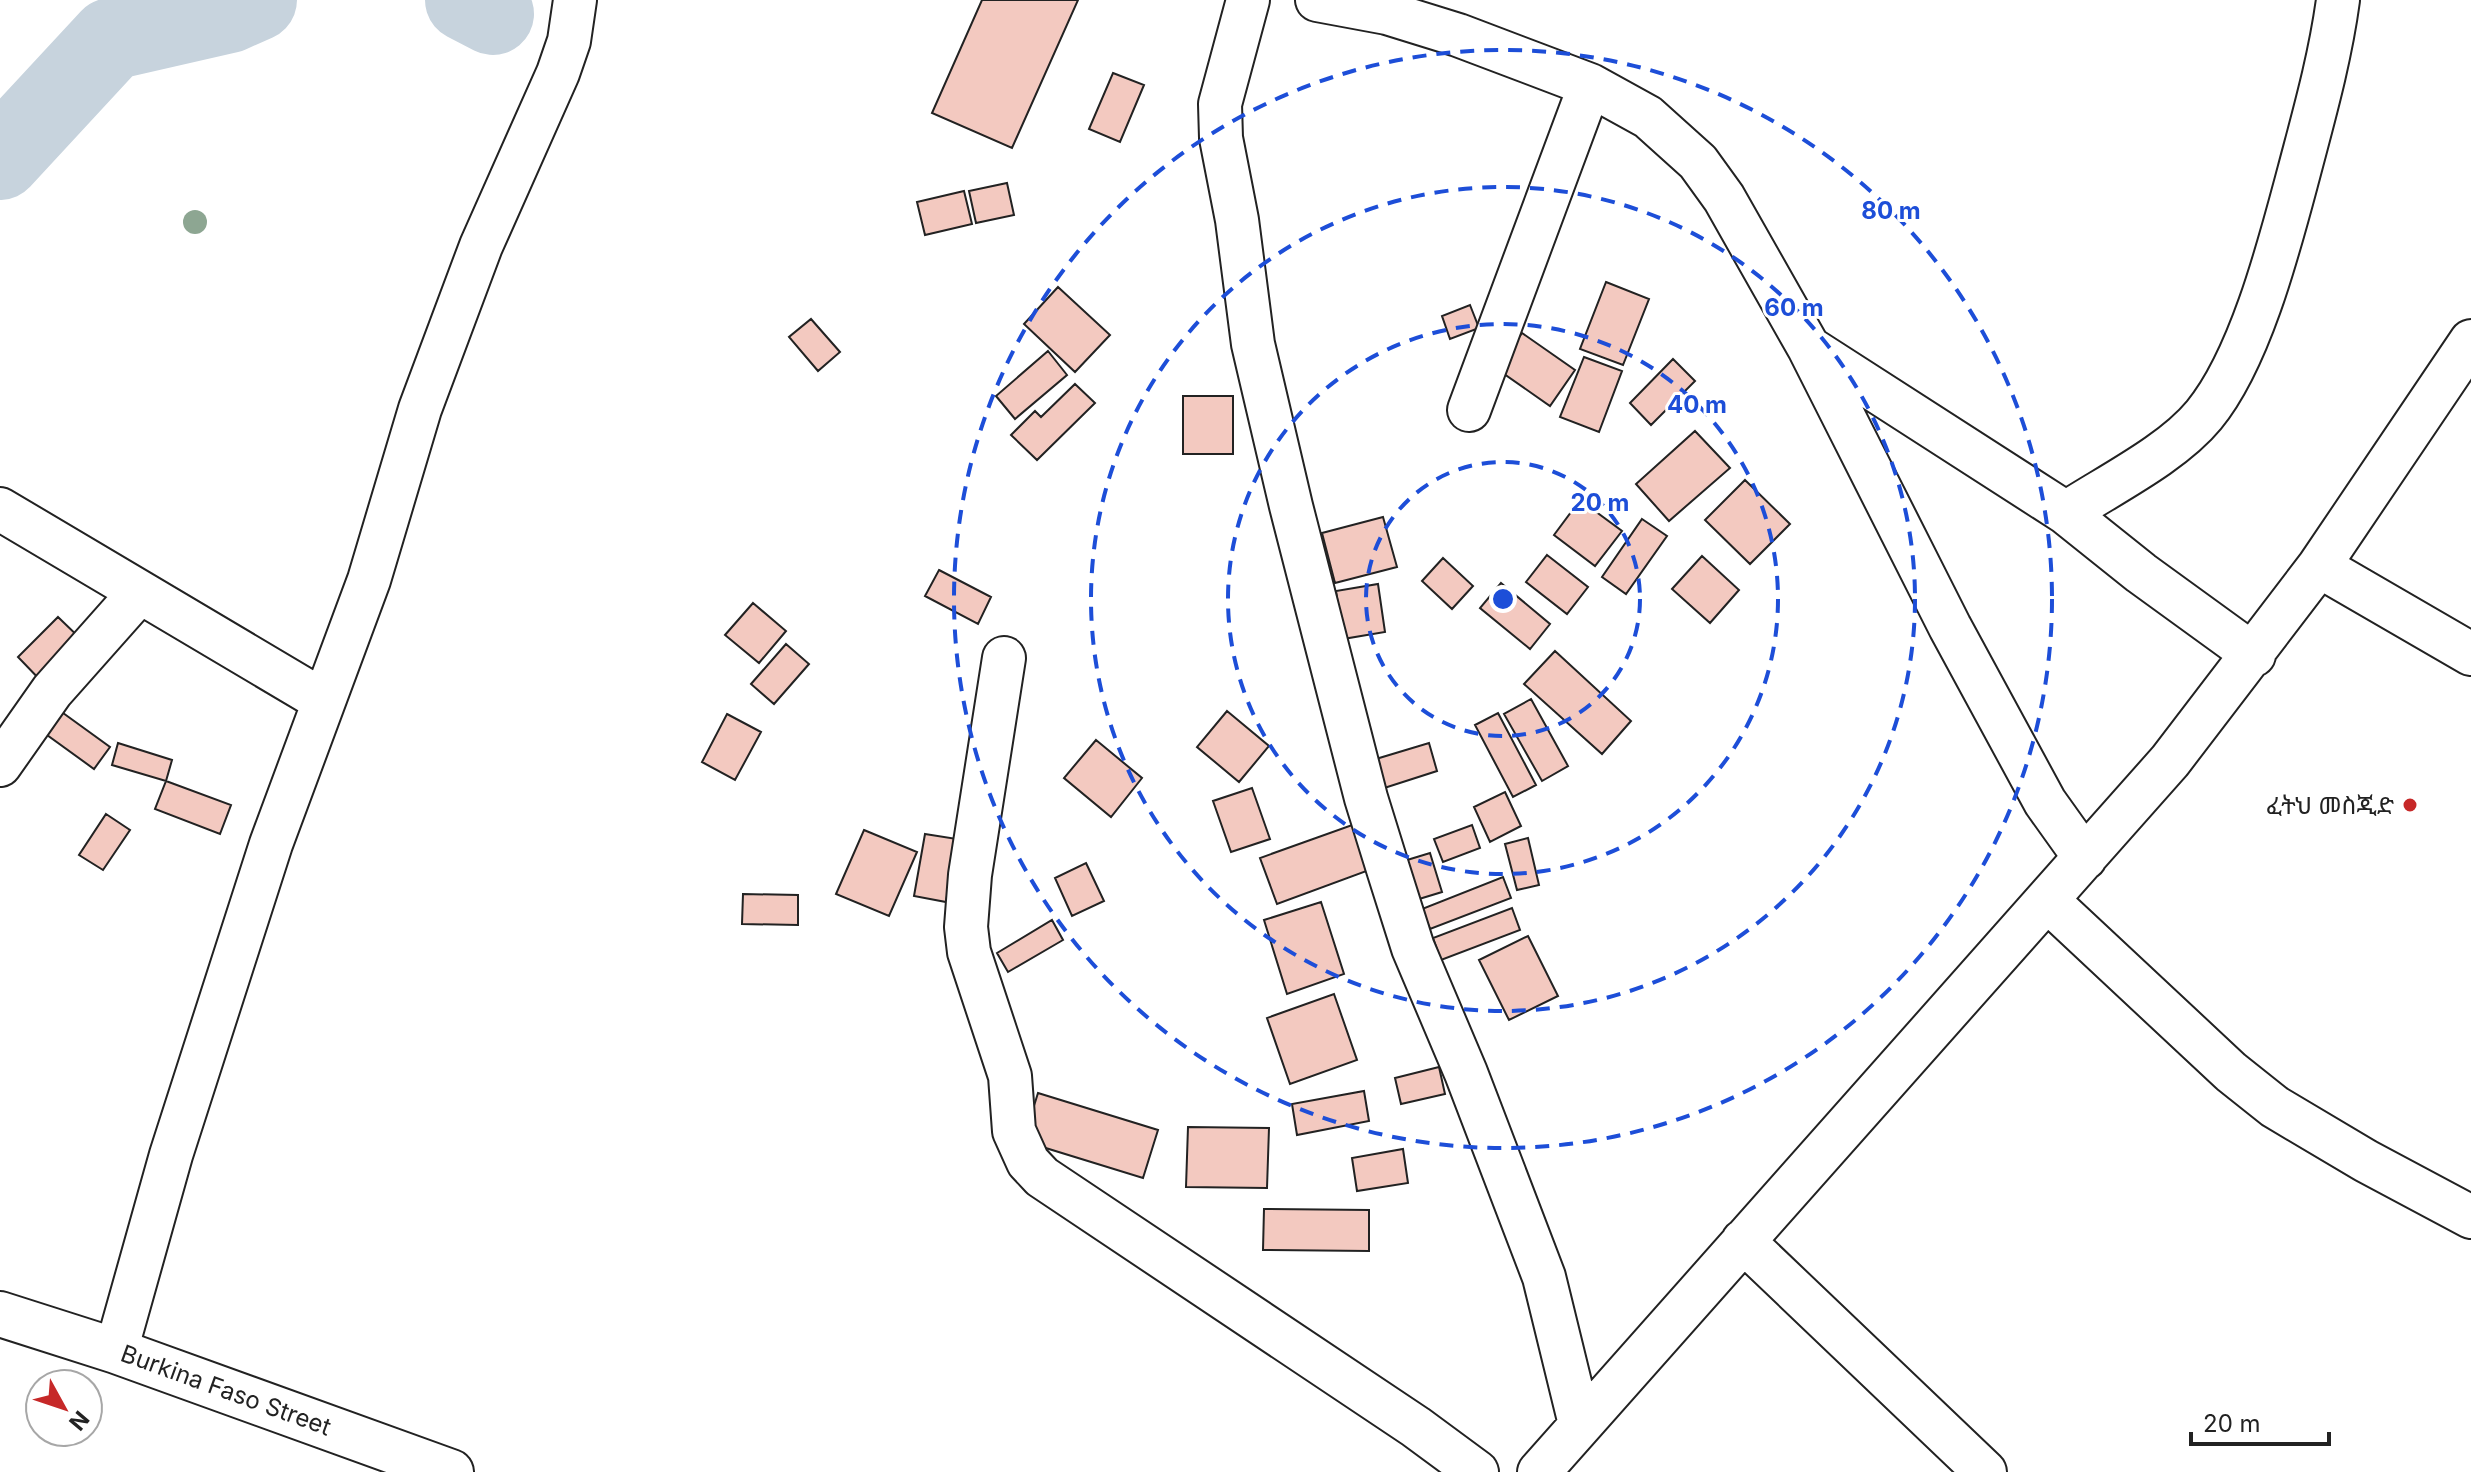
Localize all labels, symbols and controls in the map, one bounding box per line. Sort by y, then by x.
text: 80 m [1861,196,1921,225]
text: 60 m [1764,293,1824,322]
text: 40 m [1667,390,1727,419]
text: 20 m [1571,488,1629,517]
centre of rings [1489,585,1517,613]
place label: ፈትህ መስጂድ [2266,791,2394,820]
marker: ፈትህ መስጂድ [2401,796,2419,814]
street label: Burkina Faso Street [117,1339,335,1442]
north arrow [24,1368,104,1448]
scale bar [2191,1396,2329,1446]
text: N [64,1406,95,1436]
text: 20 m [2203,1409,2261,1438]

